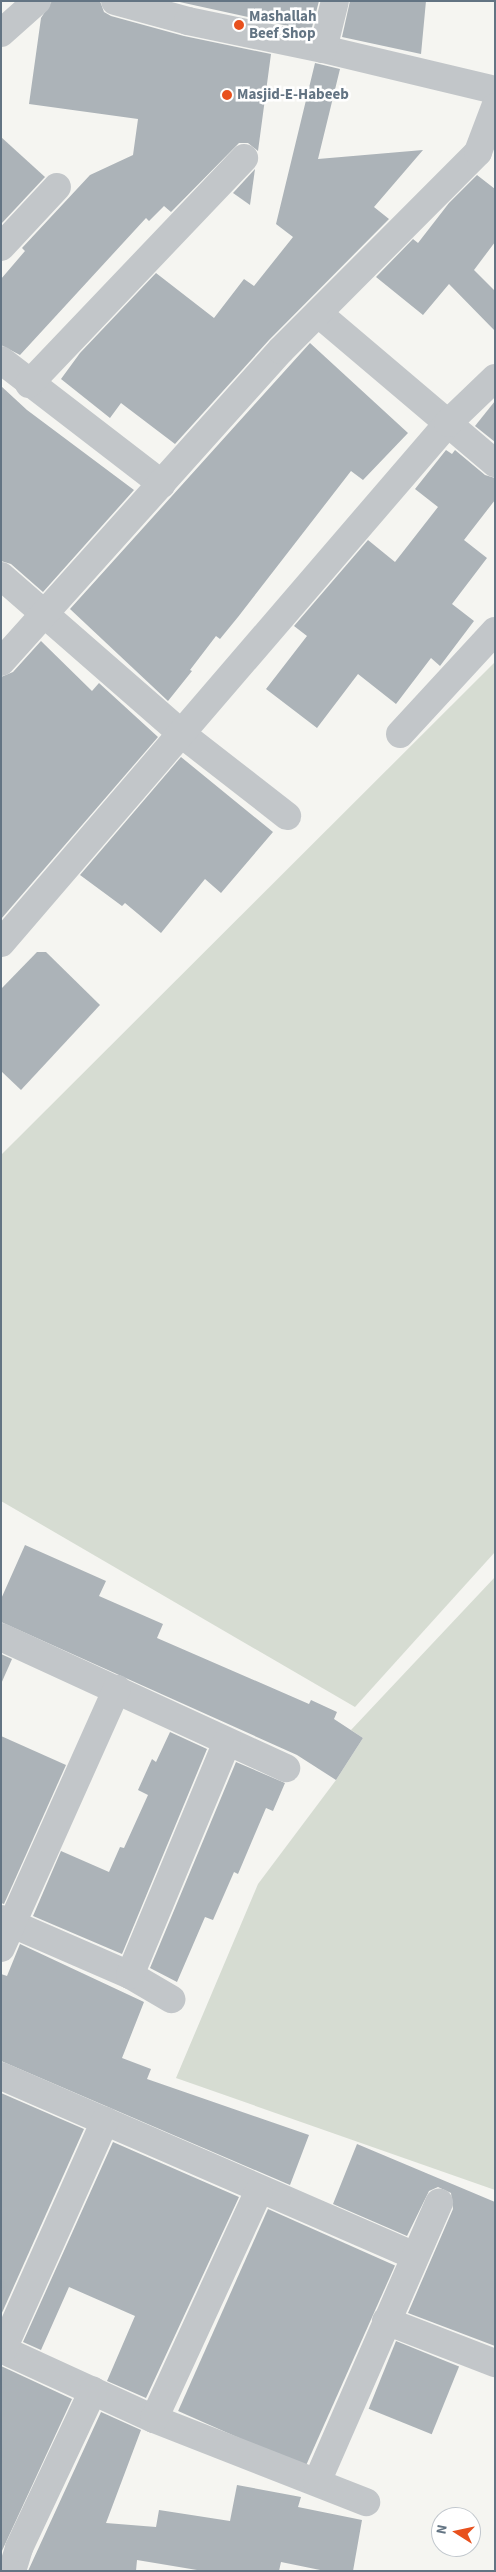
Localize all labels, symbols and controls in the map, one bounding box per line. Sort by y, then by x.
place label: Mashallah Beef Shop [249,7,316,42]
marker: Mashallah Beef Shop [233,19,245,31]
place label: Masjid-E-Habeeb [237,86,349,104]
marker: Masjid-E-Habeeb [221,89,233,101]
north arrow [431,2507,481,2557]
text: N [432,2523,453,2536]

